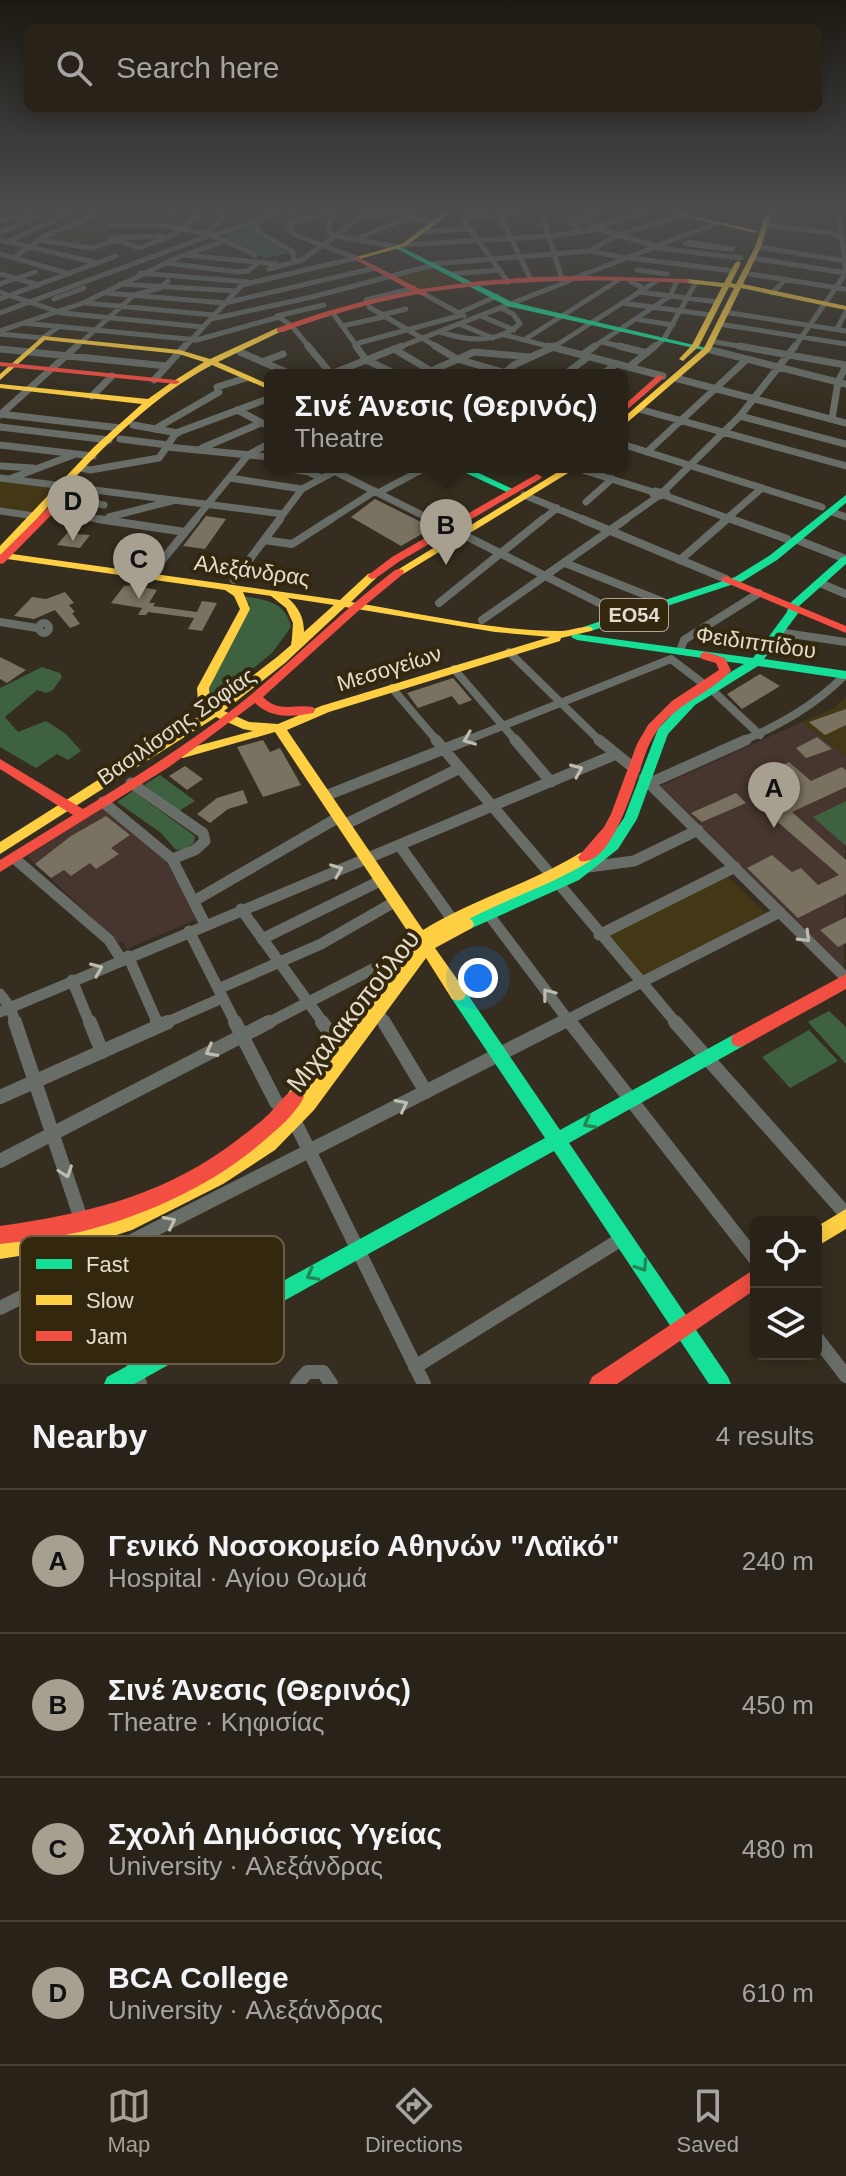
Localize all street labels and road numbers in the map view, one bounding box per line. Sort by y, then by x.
street label: Αλεξάνδρας [192,550,311,591]
road number: ΕΟ54 [600,599,668,631]
street label: Φειδιππίδου [694,622,818,663]
street label: Μεσογείων [334,641,444,696]
street label: Βασιλίσσης Σοφίας [93,663,260,790]
street label: Μιχαλακοπούλου [280,924,426,1098]

